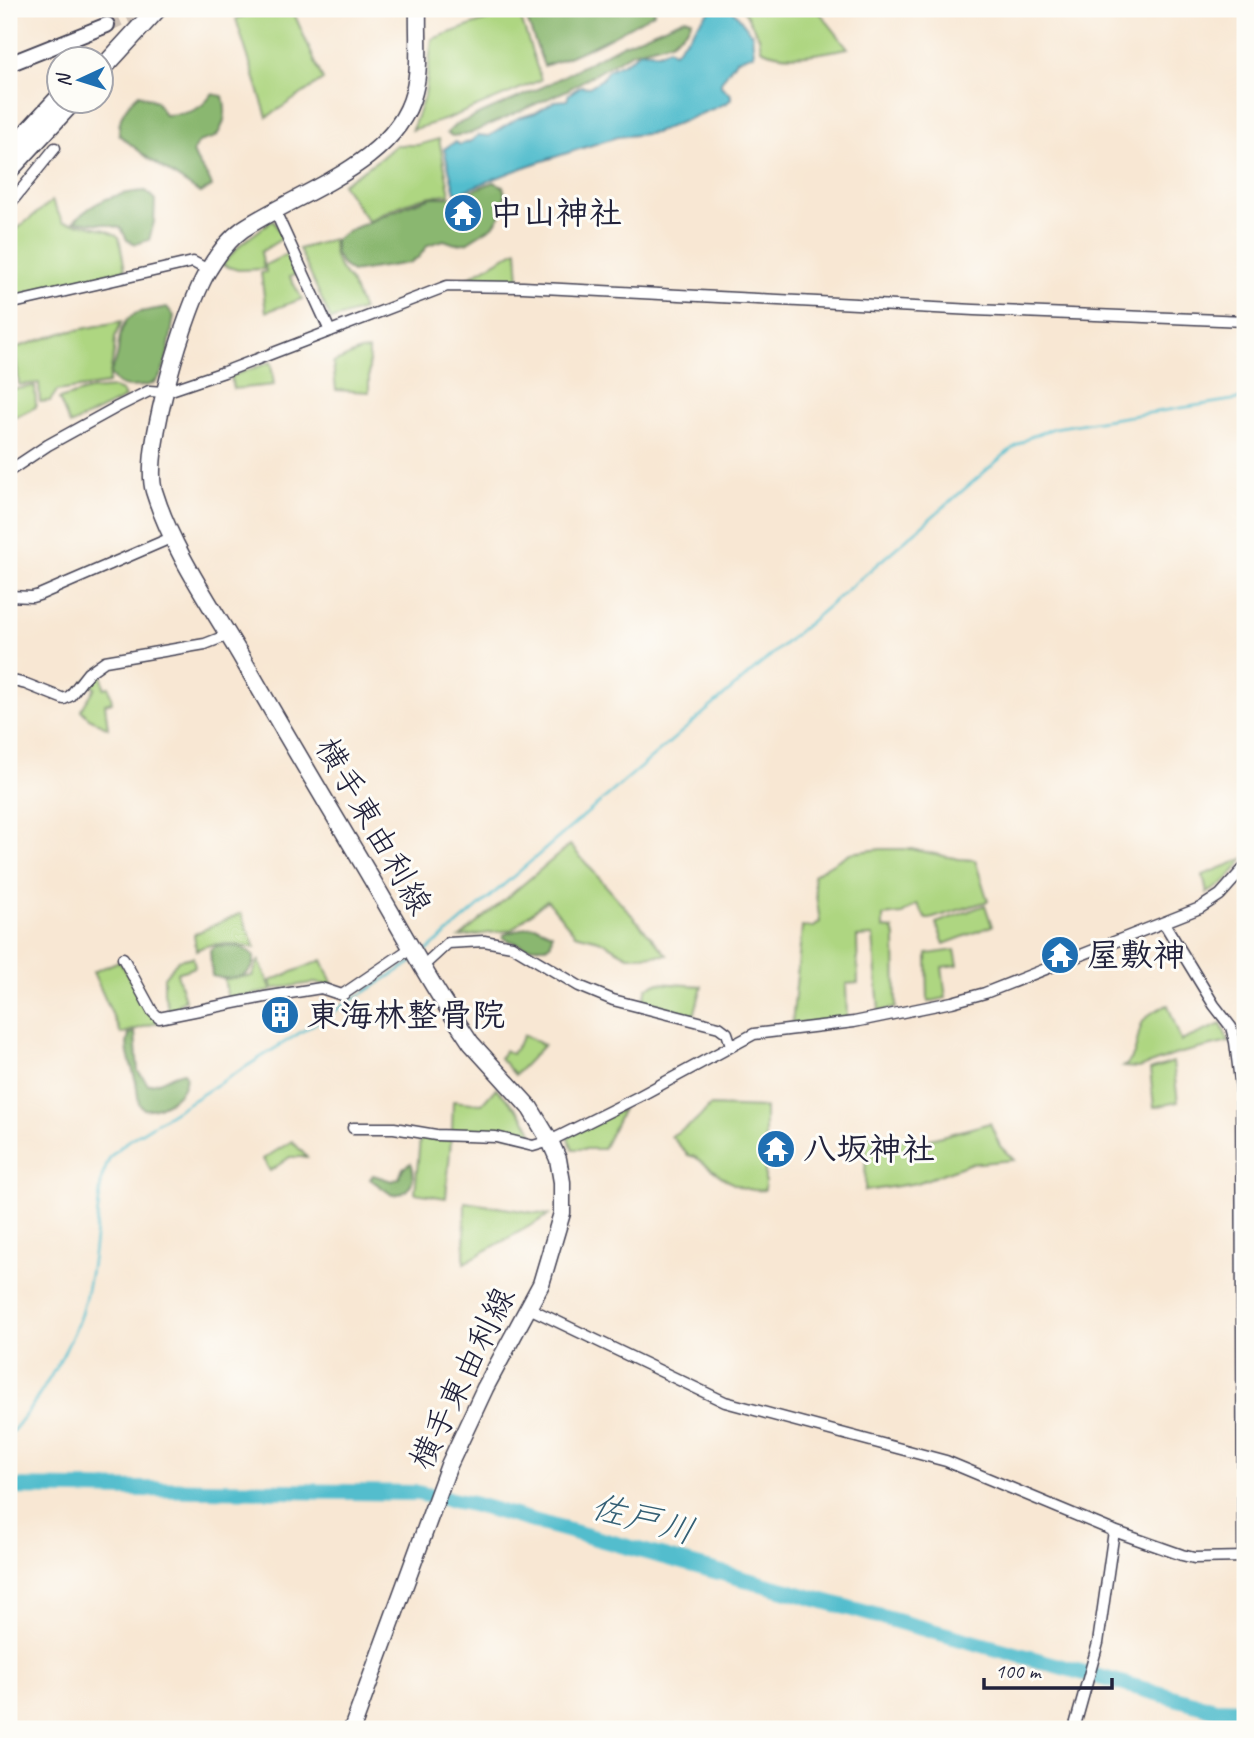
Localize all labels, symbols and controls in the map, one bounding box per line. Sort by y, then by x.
north arrow [46,46,116,116]
text: N [51,71,76,88]
temple icon: 中山神社 [442,192,484,234]
place label: 中山神社 [490,192,622,234]
street label: 横手東由利線 [306,730,442,922]
temple icon: 屋敷神 [1039,934,1081,976]
place label: 屋敷神 [1087,934,1186,976]
building icon: 東海林整骨院 [259,994,301,1036]
place label: 東海林整骨院 [307,994,505,1036]
temple icon: 八坂神社 [755,1128,797,1170]
place label: 八坂神社 [803,1128,935,1170]
street label: 横手東由利線 [400,1280,524,1476]
water label: 佐戸川 [586,1484,700,1554]
scale bar [984,1647,1112,1691]
text: 100 m [995,1658,1042,1684]

